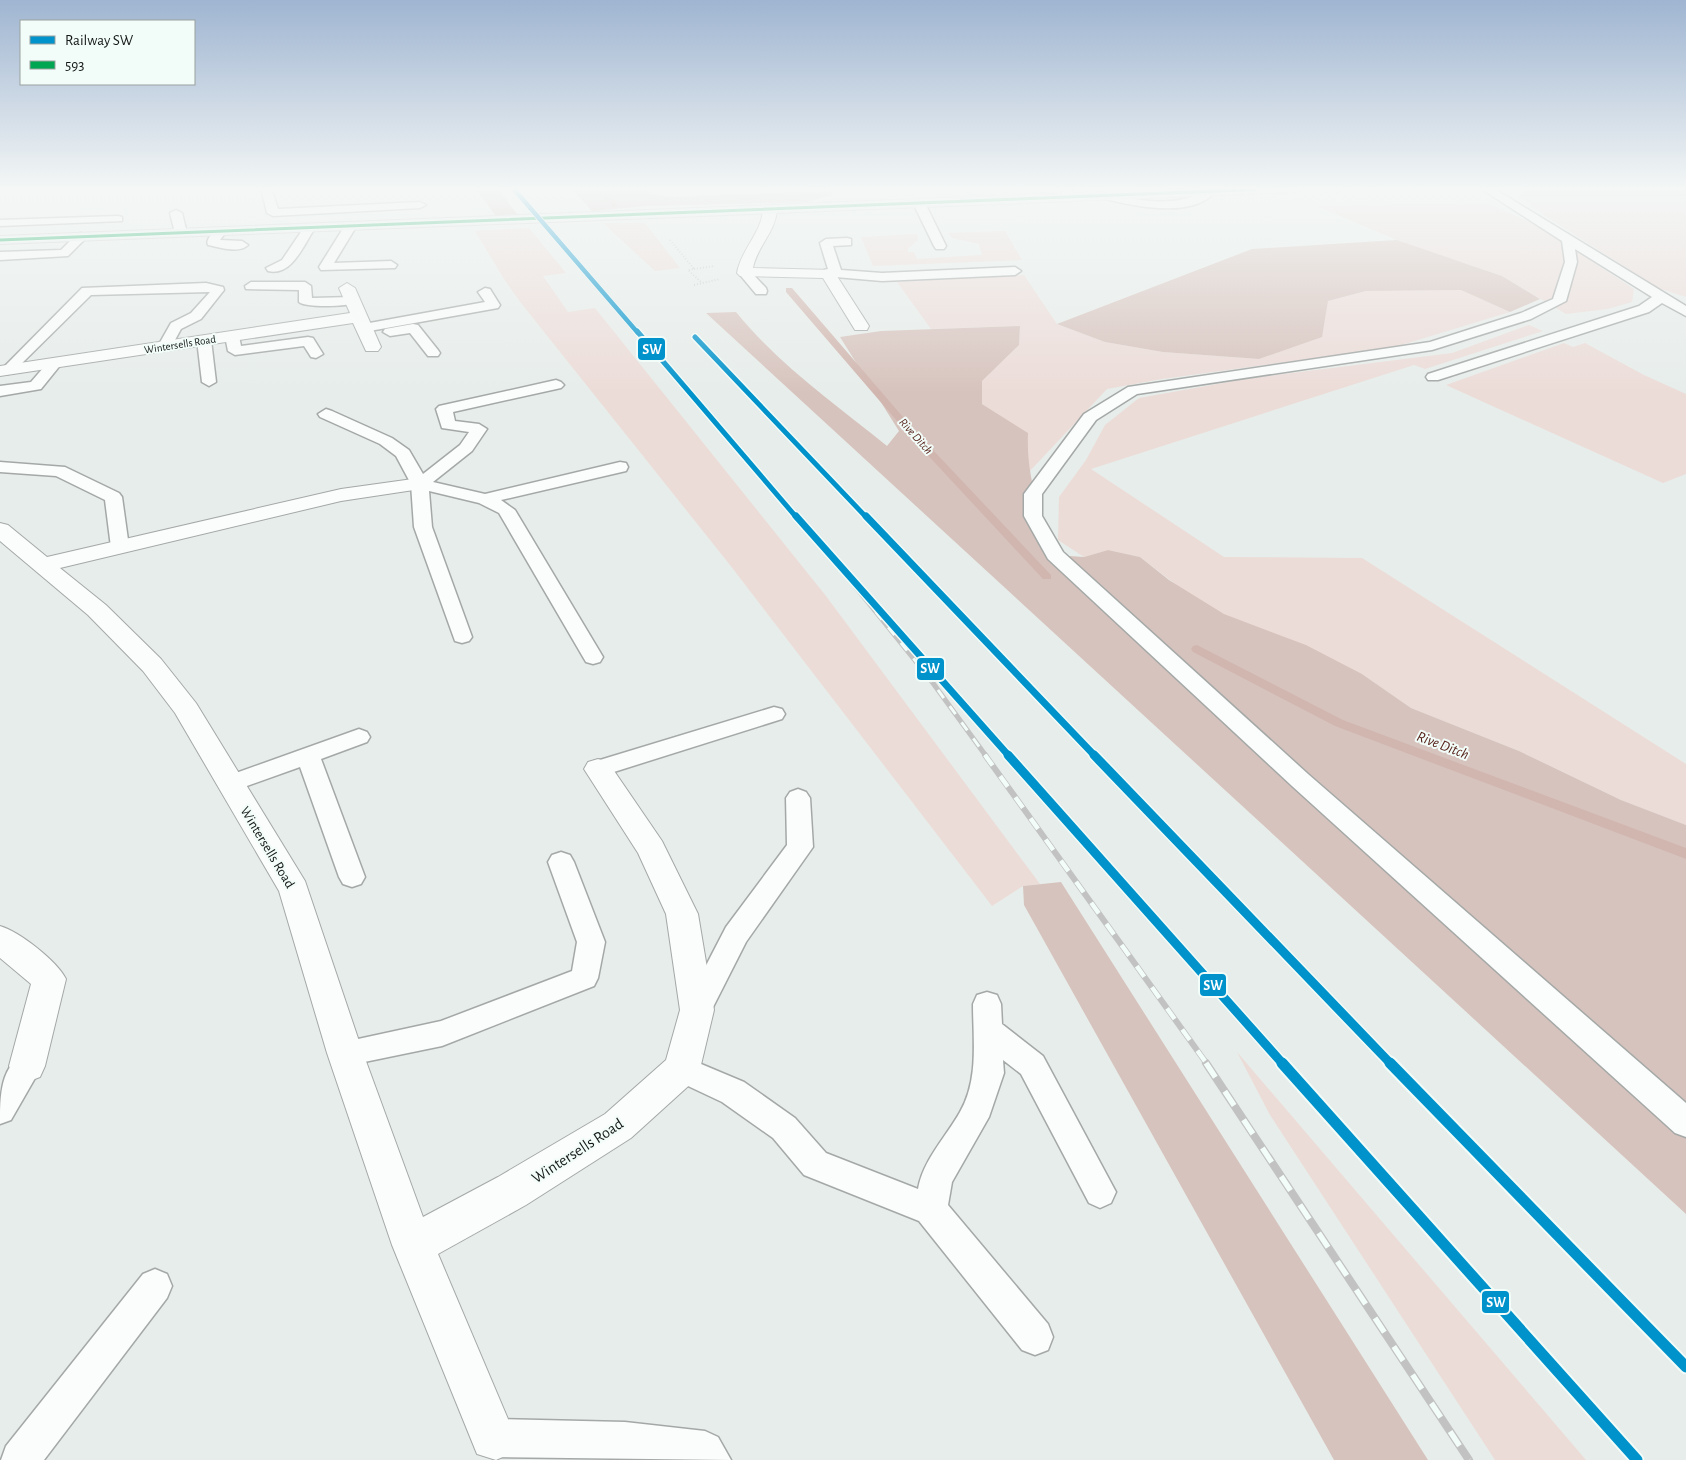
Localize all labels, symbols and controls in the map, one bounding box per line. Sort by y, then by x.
legend [20,20,195,85]
text: Railway SW [65,33,134,48]
text: 593 [65,58,85,73]
street label: Wintersells Road [143,333,217,356]
line badge: SW [637,337,666,361]
text: SW [642,343,662,357]
water label: Rive Ditch [897,416,935,456]
line badge: SW [916,657,945,681]
text: SW [920,662,940,676]
water label: Rive Ditch [1415,729,1471,762]
street label: Wintersells Road [237,804,297,891]
line badge: SW [1199,973,1227,997]
text: SW [1203,979,1223,993]
street label: Wintersells Road [529,1115,626,1186]
line badge: SW [1481,1290,1510,1314]
text: SW [1486,1296,1506,1310]

